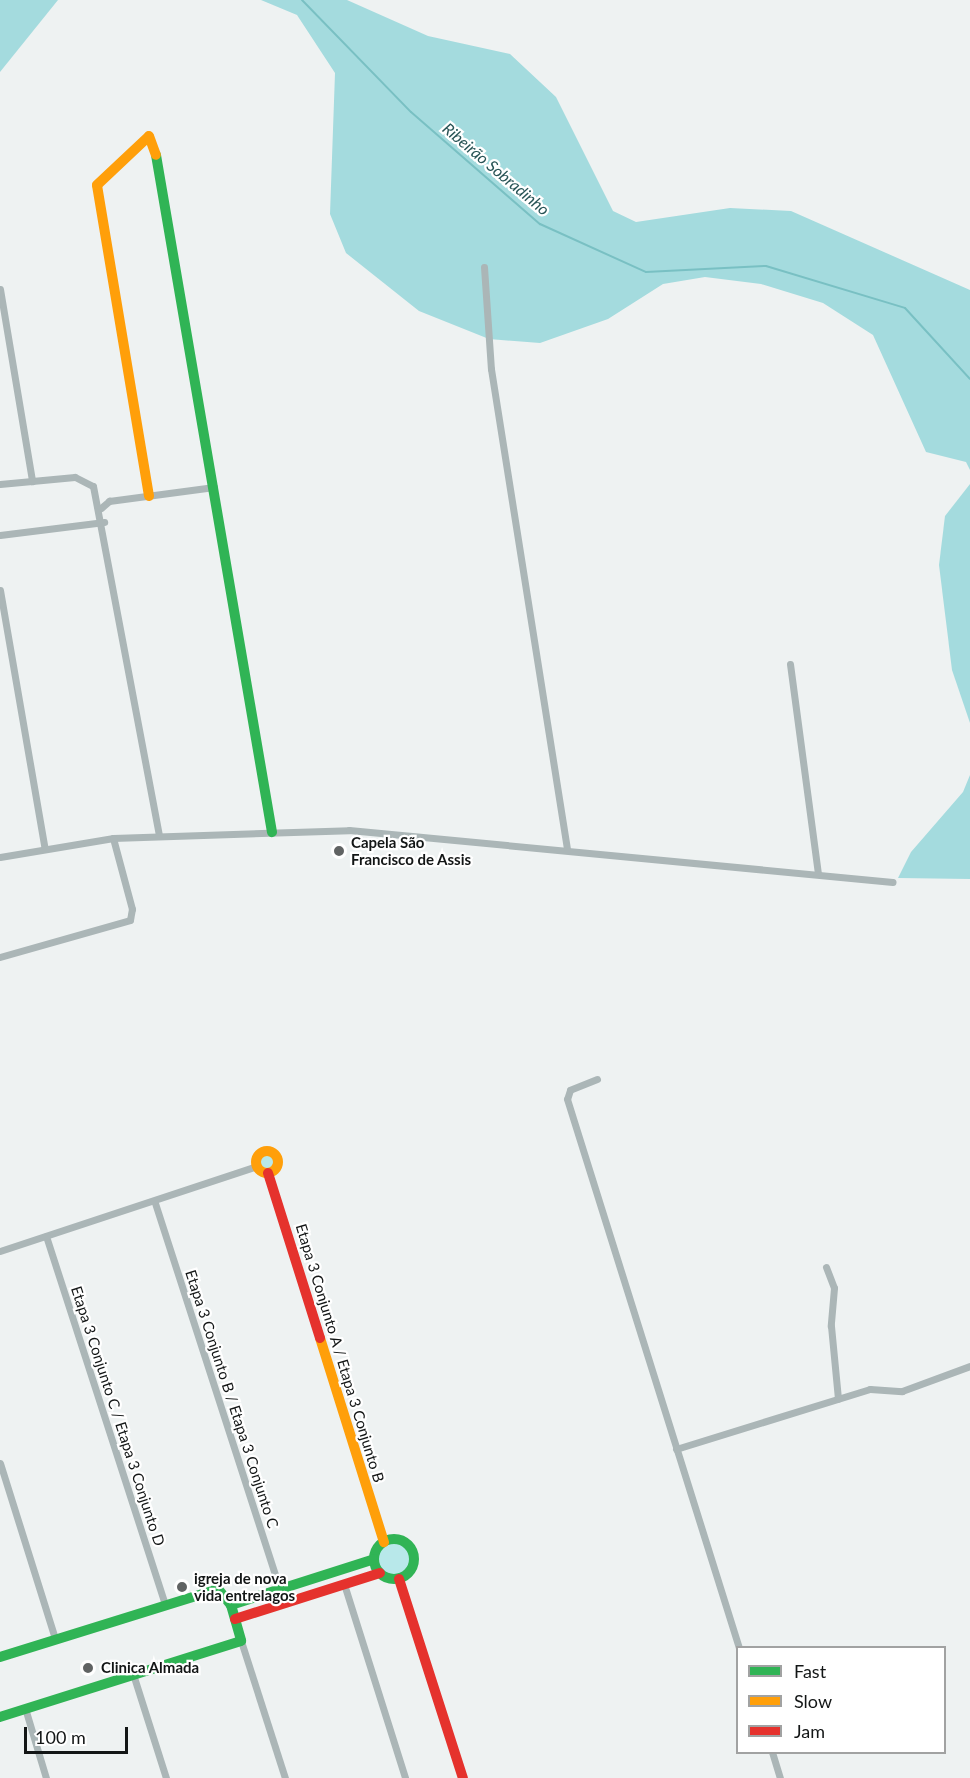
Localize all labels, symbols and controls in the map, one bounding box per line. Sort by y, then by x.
water label: Ribeirão Sobradinho [439,119,553,219]
place label: Capela São Francisco de Assis [351,833,472,868]
marker: Capela São Francisco de Assis [332,844,346,858]
street label: Etapa 3 Conjunto A / Etapa 3 Conjunto B [292,1221,388,1485]
street label: Etapa 3 Conjunto B / Etapa 3 Conjunto C [182,1268,282,1530]
street label: Etapa 3 Conjunto C / Etapa 3 Conjunto D [67,1284,169,1548]
place label: igreja de nova vida entrelagos [194,1569,295,1604]
marker: igreja de nova vida entrelagos [175,1580,189,1594]
legend [736,1646,946,1754]
marker: Clinica Almada [79,1659,97,1677]
place label: Clinica Almada [101,1659,200,1677]
text: Fast [794,1660,826,1682]
text: Slow [794,1690,832,1712]
scale bar [27,1715,130,1753]
text: Jam [794,1720,825,1742]
text: 100 m [35,1726,86,1748]

